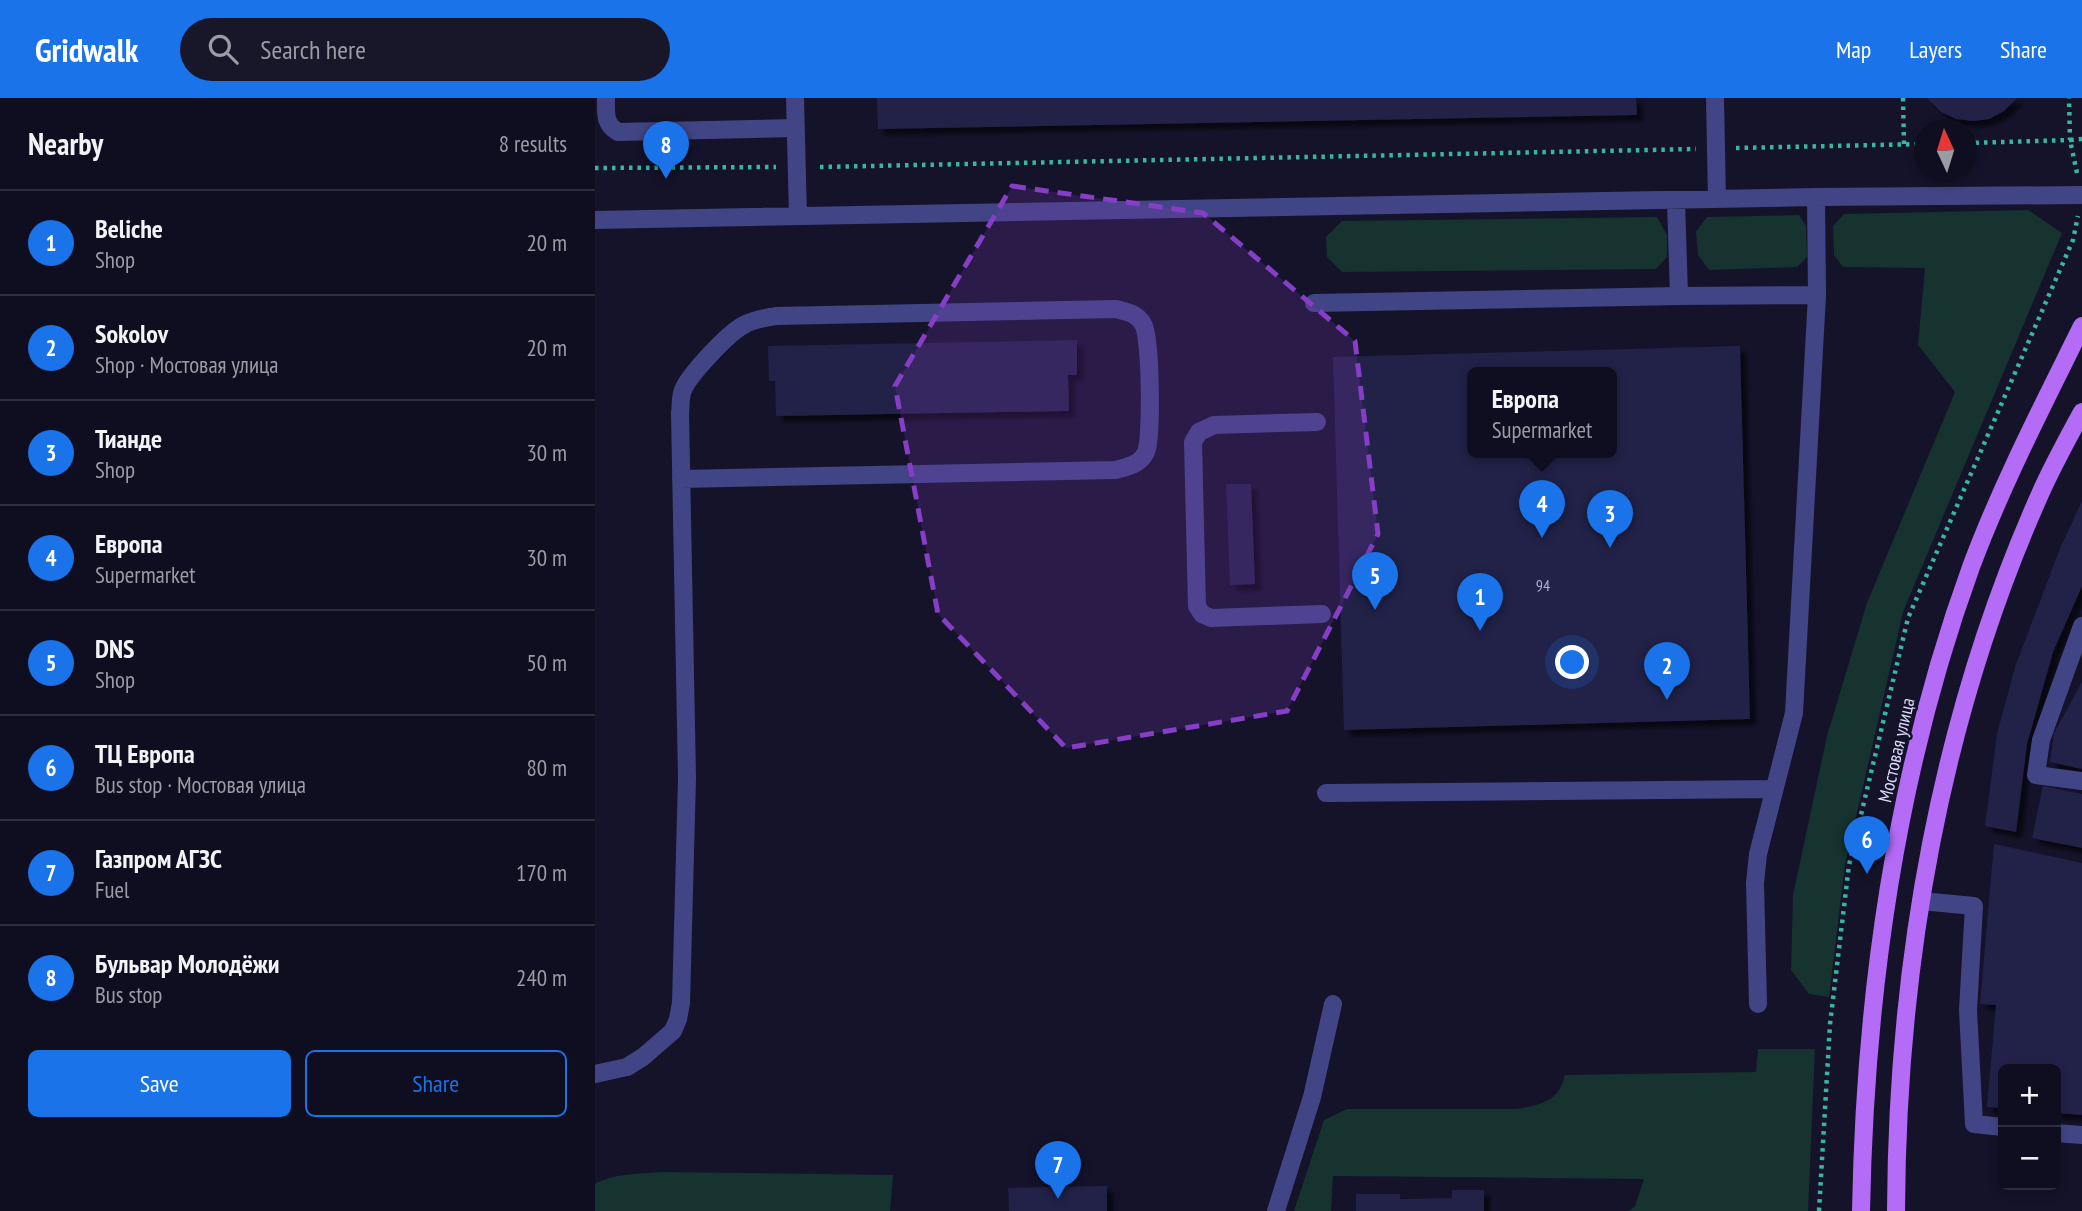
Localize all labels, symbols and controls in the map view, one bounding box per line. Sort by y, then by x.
search box [180,18,670,81]
text: Gridwalk [35,28,138,71]
icon: search [204,30,242,68]
text: Search here [260,33,366,66]
text: Map [1836,34,1871,65]
text: Layers [1909,34,1962,65]
text: Share [2000,34,2047,65]
north arrow [1914,119,1977,182]
pin: 8 [643,121,689,179]
text: Nearby [28,124,103,163]
text: 8 results [499,129,567,158]
text: Beliche [95,212,163,245]
text: 1 [46,228,57,257]
text: 20 m [526,228,567,257]
text: Shop [95,245,135,274]
text: Sokolov [95,317,168,350]
text: 2 [46,333,57,362]
text: 20 m [526,333,567,362]
text: Shop · Мостовая улица [95,350,278,379]
popup [1467,367,1617,458]
text: Европа [1492,382,1559,415]
text: Supermarket [1492,415,1592,444]
text: Тианде [95,422,162,455]
text: 3 [46,438,57,467]
text: 30 m [526,438,567,467]
text: Shop [95,455,135,484]
pin: 4 [1519,480,1565,538]
pin: 3 [1587,490,1633,548]
text: Европа [95,527,162,560]
text: 4 [46,543,57,572]
text: 30 m [526,543,567,572]
pin: 5 [1352,552,1398,610]
text: Supermarket [95,560,196,589]
pin: 1 [1457,573,1503,631]
house number: 94 [1536,575,1550,595]
text: DNS [95,632,134,665]
pin: 2 [1644,642,1690,700]
your location [1555,645,1589,679]
text: 5 [46,648,57,677]
text: 50 m [526,648,567,677]
text: Shop [95,665,135,694]
street label: Мостовая улица [1872,695,1920,805]
text: ТЦ Европа [95,737,195,770]
text: 6 [46,753,57,782]
text: 80 m [526,753,567,782]
text: Bus stop · Мостовая улица [95,770,306,799]
pin: 6 [1844,816,1890,874]
text: Газпром АГЗС [95,842,222,875]
text: 7 [46,858,57,887]
text: 170 m [516,858,567,887]
text: Fuel [95,875,129,904]
text: Бульвар Молодёжи [95,947,280,980]
text: 8 [46,963,57,992]
text: 240 m [516,963,567,992]
text: Bus stop [95,980,162,1009]
button: Save [28,1050,291,1117]
button: Share [305,1050,567,1117]
map controls [1998,1064,2061,1190]
button: + [1998,1064,2061,1127]
button: − [1998,1127,2061,1190]
pin: 7 [1035,1141,1081,1199]

